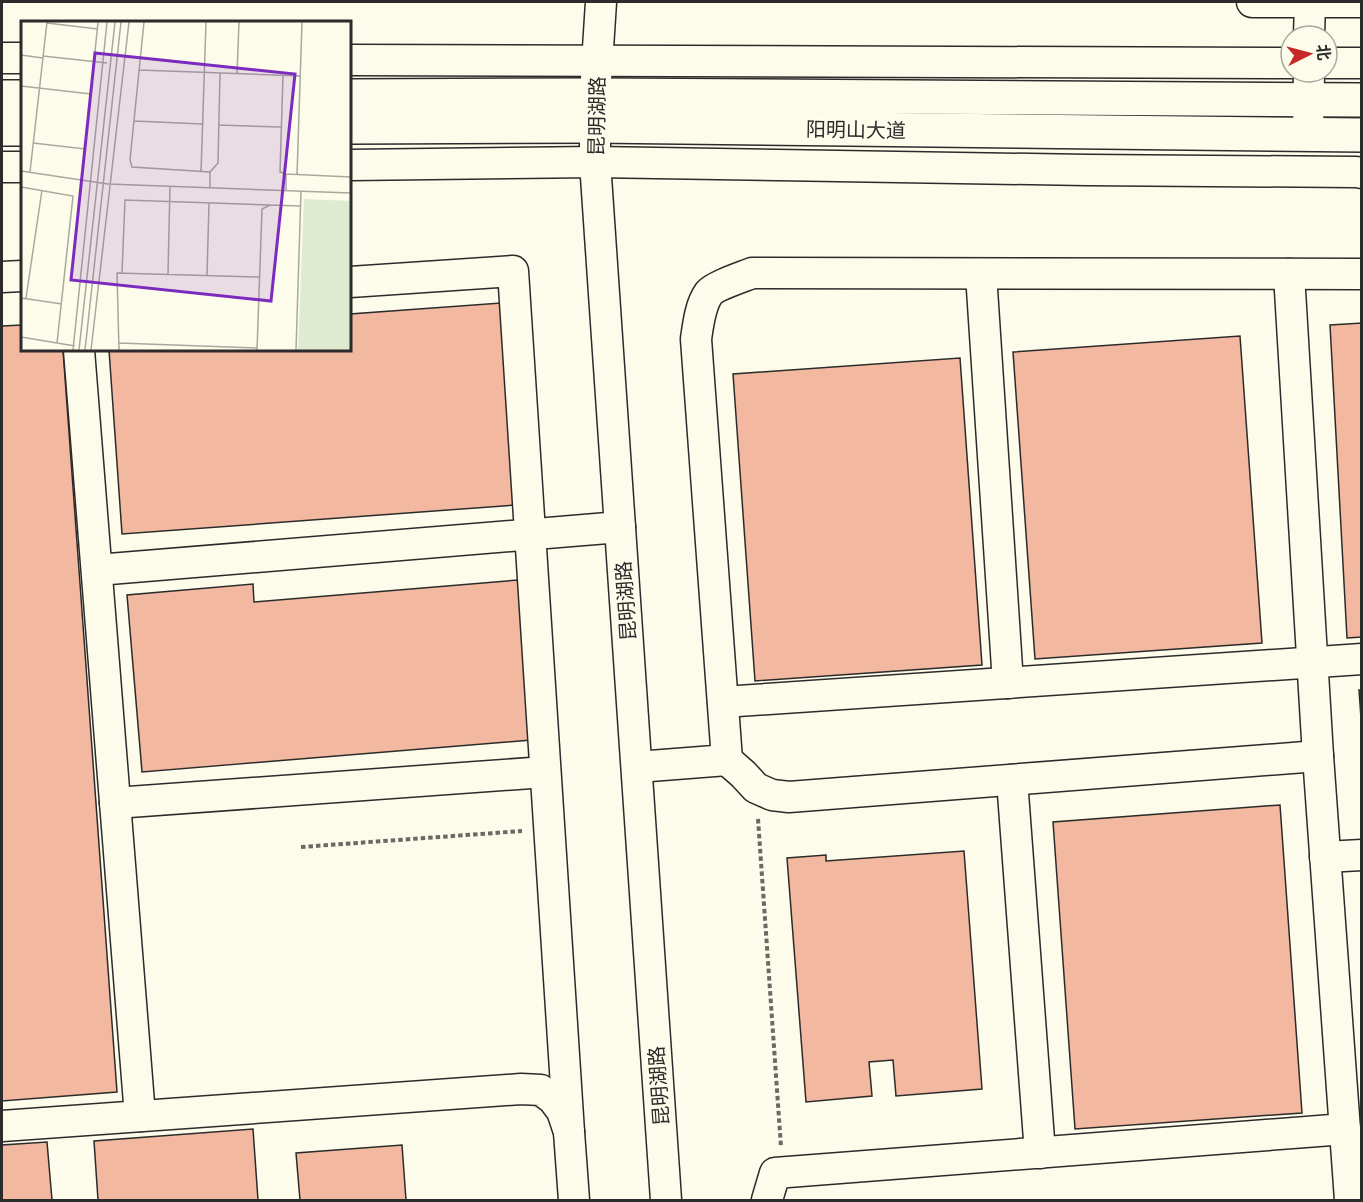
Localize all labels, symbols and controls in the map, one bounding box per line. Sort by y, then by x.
inset map [21,21,351,351]
north arrow [1279,24,1339,84]
text: 北 [1313,43,1335,61]
street label: 昆明湖路 [583,76,609,156]
street label: 阳明山大道 [806,116,906,142]
street label: 昆明湖路 [610,560,640,642]
street label: 昆明湖路 [643,1045,673,1127]

